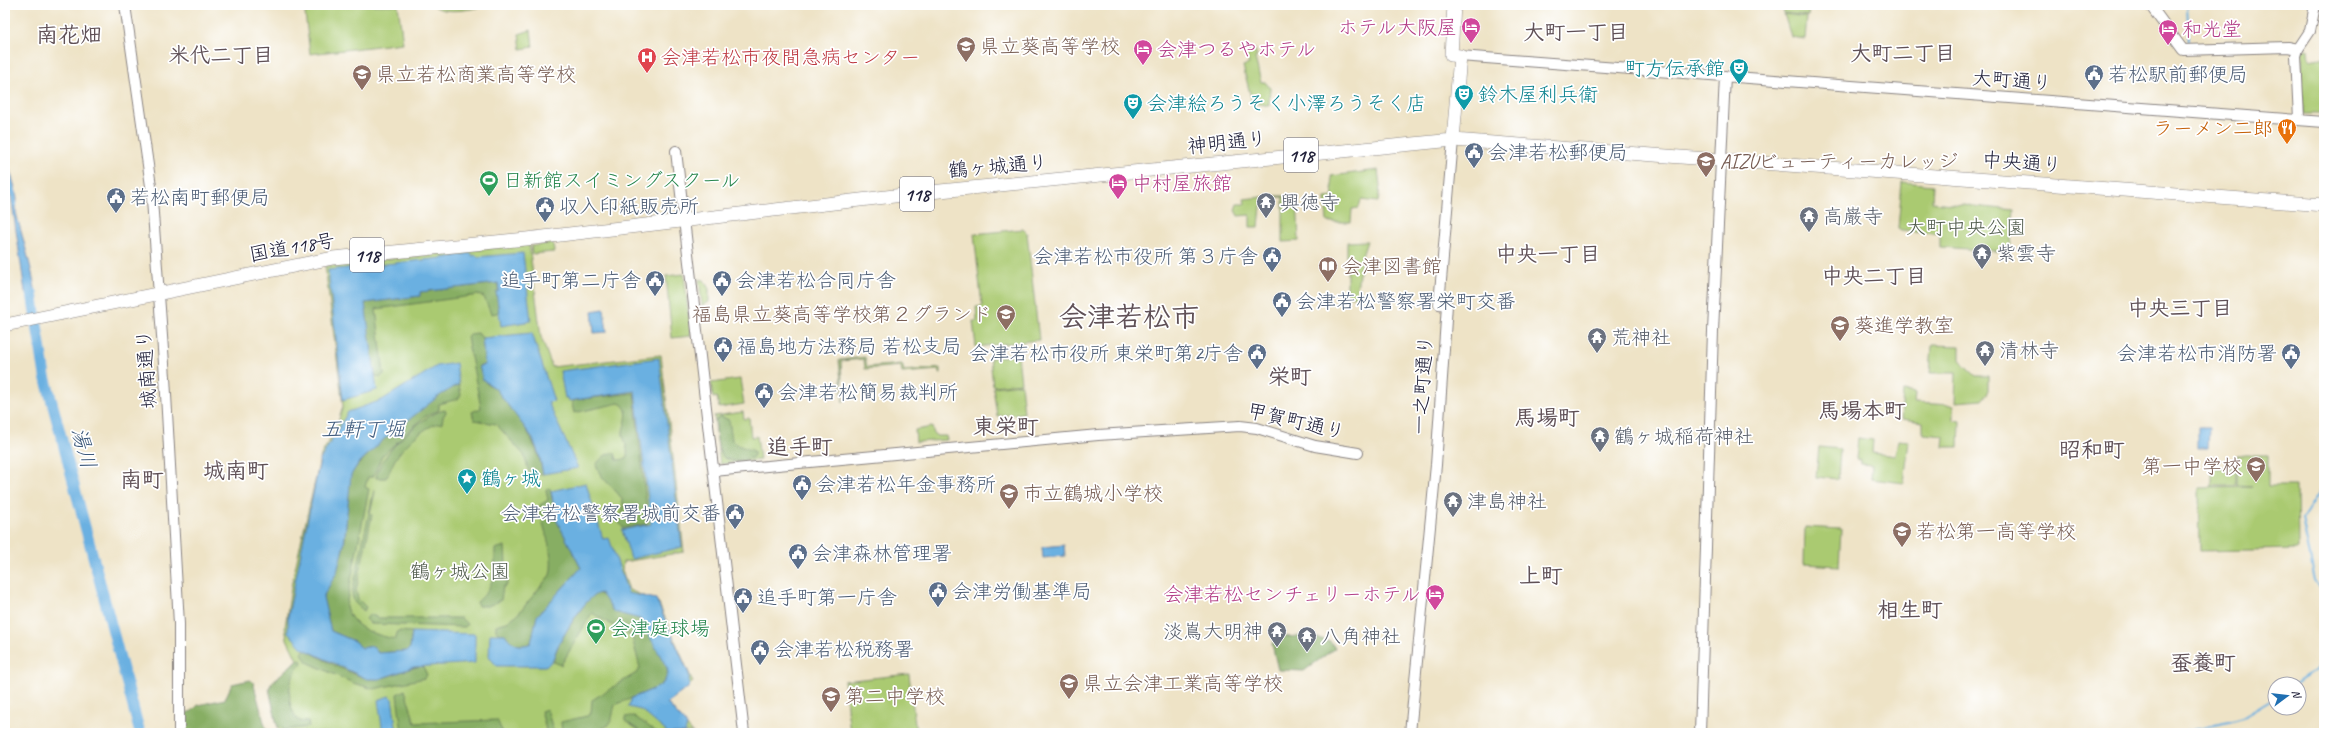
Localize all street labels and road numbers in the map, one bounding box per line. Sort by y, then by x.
street label: 大町通り [1971,65,2053,96]
street label: 神明通り [1186,126,1268,159]
road number: 118 [1284,138,1318,172]
street label: 中央通り [1981,147,2063,178]
street label: 鶴ヶ城通り [947,150,1049,183]
road number: 118 [900,177,934,211]
street label: 国道118号 [247,228,337,267]
road number: 118 [350,238,384,272]
street label: 城南通り [131,328,162,410]
street label: 一之町通り [1407,334,1438,436]
street label: 甲賀町通り [1244,398,1347,445]

